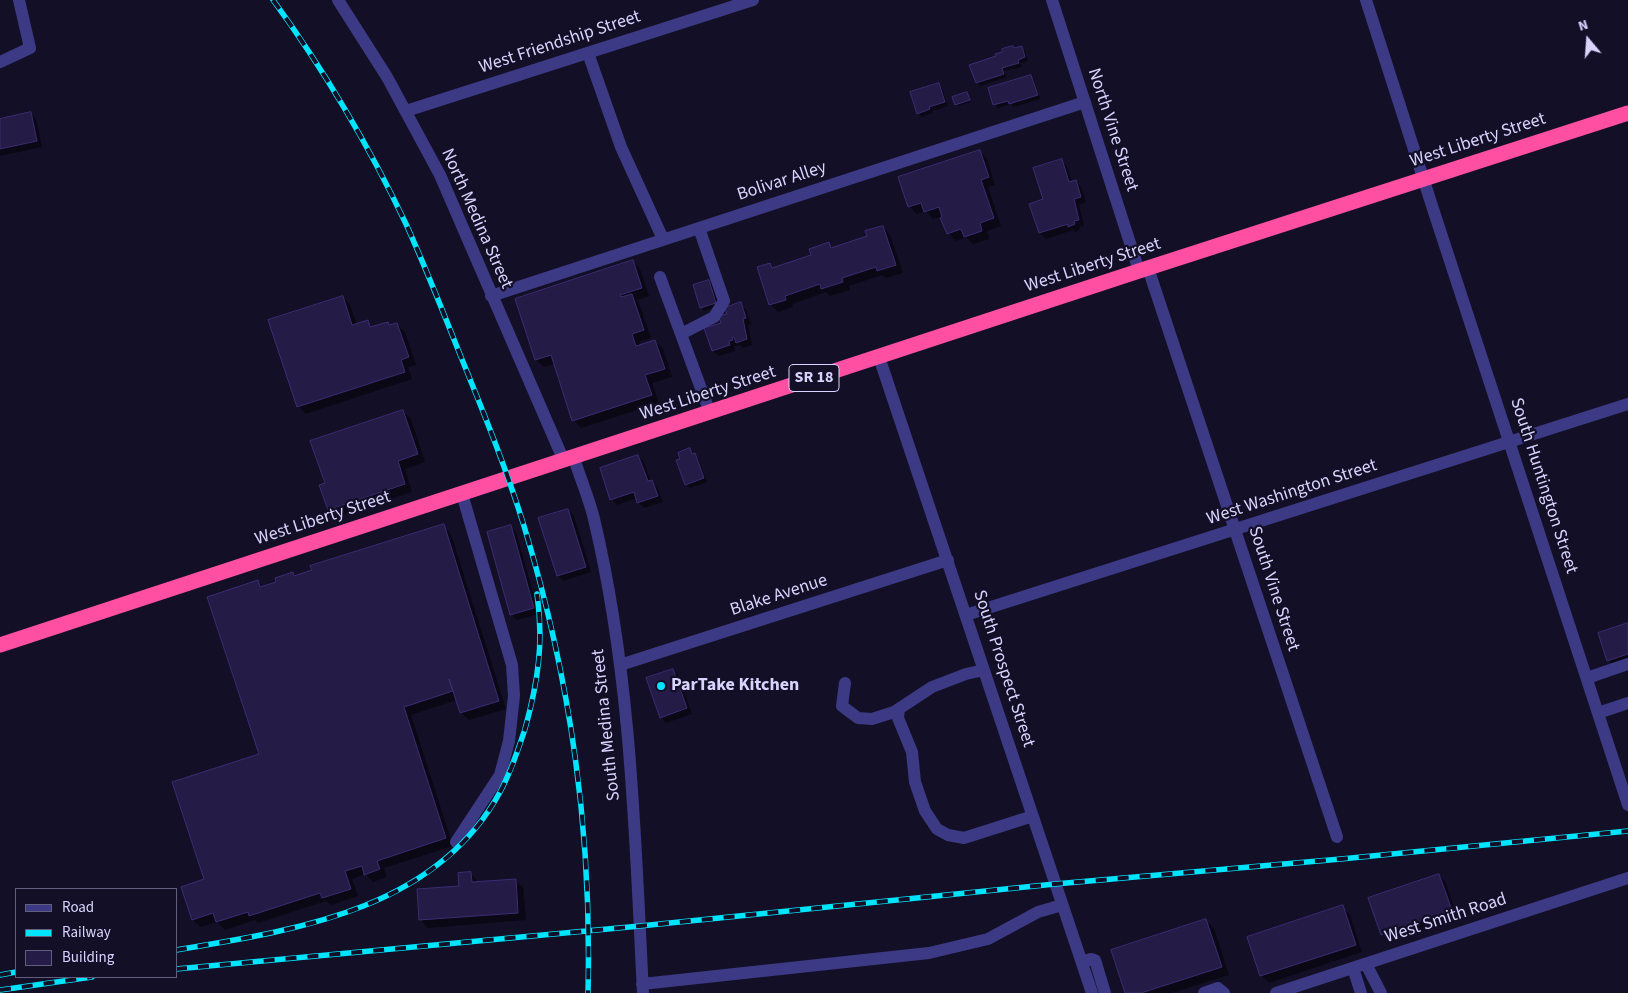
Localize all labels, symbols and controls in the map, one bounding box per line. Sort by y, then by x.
street label: West Friendship Street [477,7,643,79]
north arrow [1563,15,1613,65]
text: N [1576,15,1591,37]
street label: North Vine Street [1082,66,1142,194]
street label: West Liberty Street [1407,109,1549,173]
street label: North Medina Street [435,146,517,292]
street label: Bolivar Alley [735,157,829,207]
street label: West Liberty Street [1022,234,1164,298]
street label: West Liberty Street [637,362,779,426]
road number: SR 18 [789,364,839,392]
street label: South Huntington Street [1504,395,1582,577]
street label: West Washington Street [1204,455,1380,531]
street label: West Liberty Street [252,487,394,551]
street label: South Vine Street [1243,524,1303,654]
street label: Blake Avenue [728,570,830,622]
street label: South Prospect Street [967,588,1039,750]
street label: South Medina Street [588,648,626,802]
place label: ParTake Kitchen [671,675,799,697]
marker: ParTake Kitchen [655,680,667,692]
legend [15,888,178,978]
street label: West Smith Road [1382,889,1510,949]
text: Road [62,897,94,918]
text: Railway [62,922,111,943]
text: Building [62,947,114,968]

